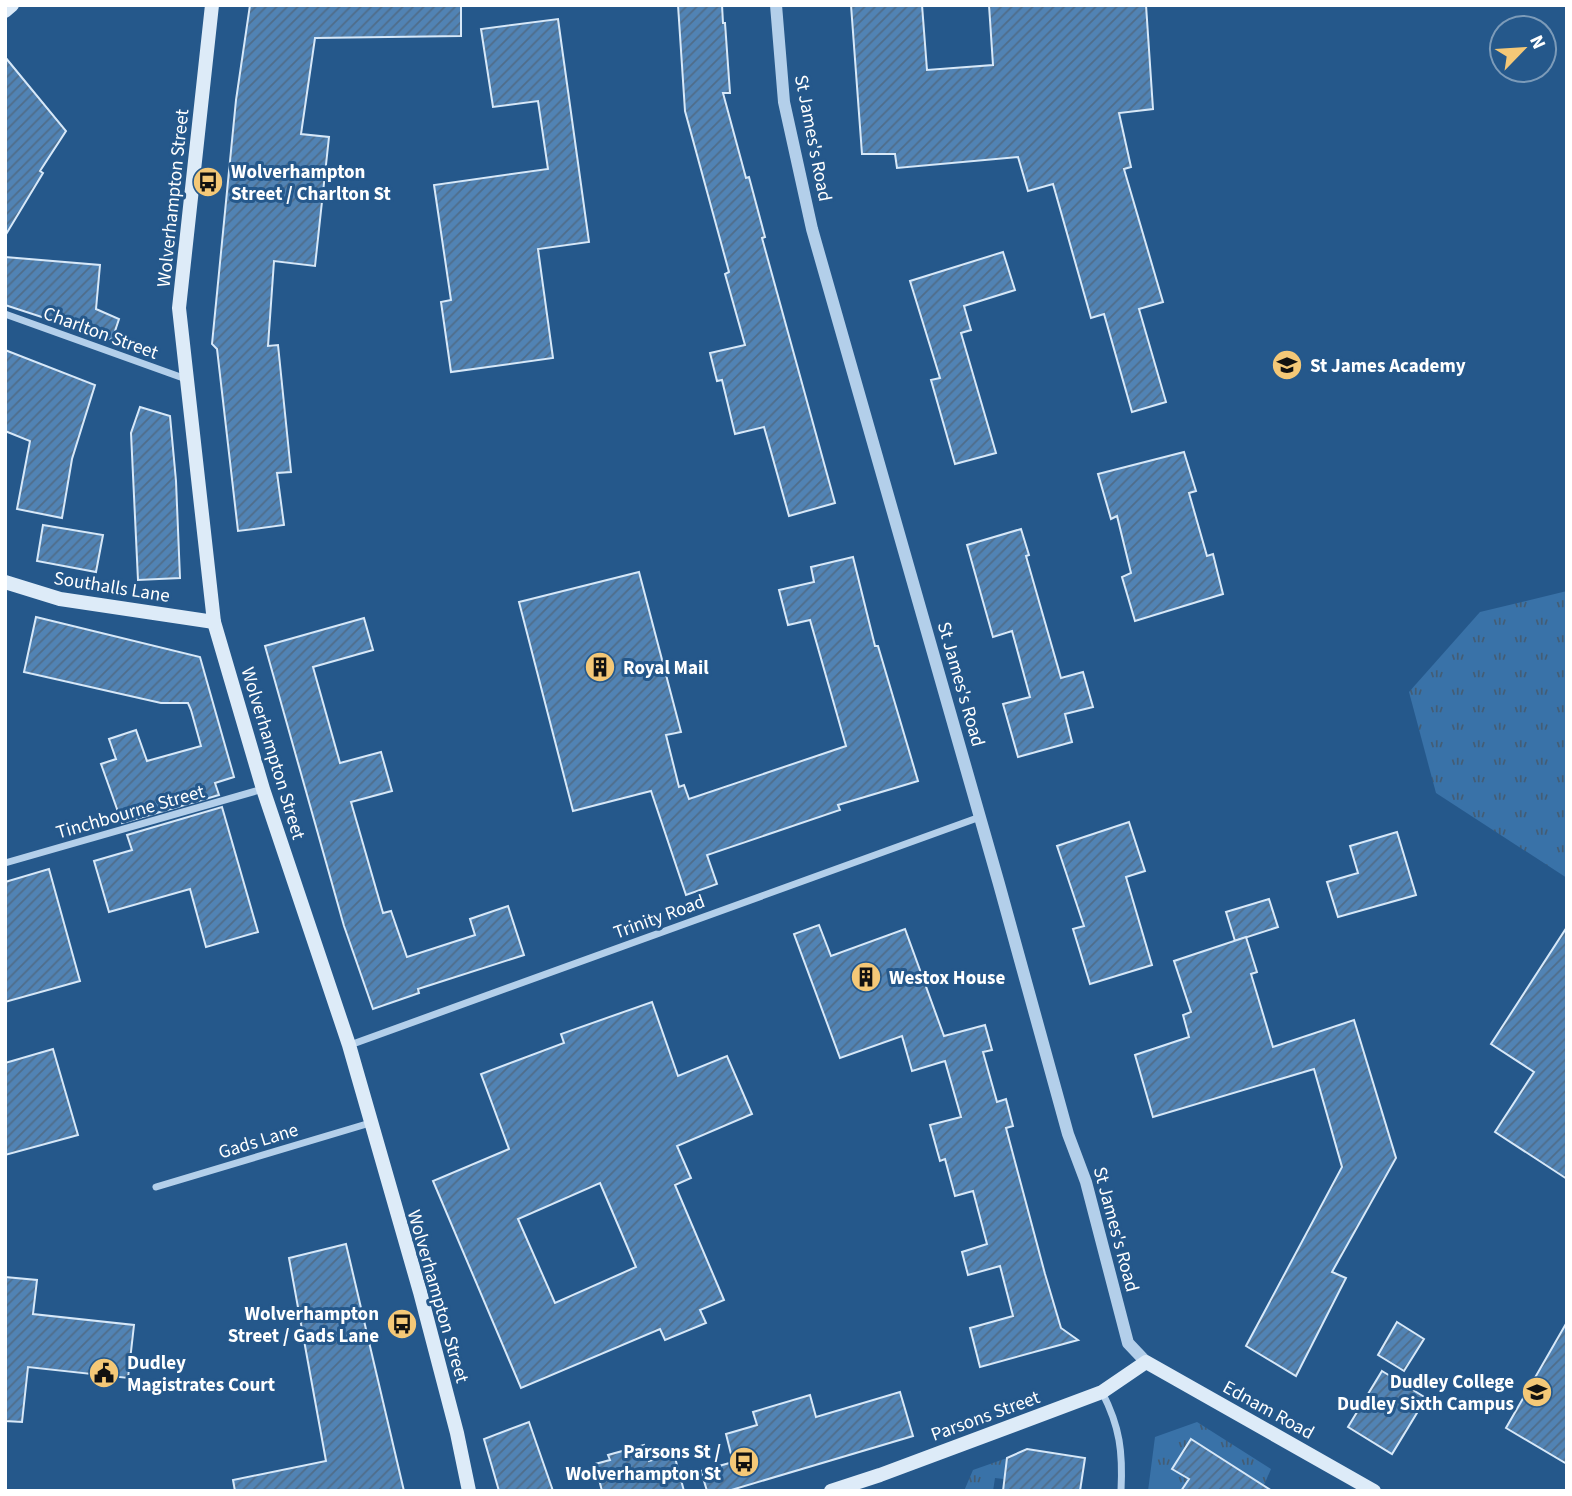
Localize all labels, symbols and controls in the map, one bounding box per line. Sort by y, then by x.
north arrow [1488,14,1558,84]
text: N [1522,31,1552,54]
street label: St James's Road [787,73,838,204]
street label: Wolverhampton Street [151,107,196,289]
place label: Wolverhampton Street / Charlton St [231,159,391,208]
bus stop icon: Wolverhampton Street / Charlton St [191,165,225,199]
street label: Charlton Street [39,300,162,367]
school or university icon: St James Academy [1270,348,1304,382]
place label: St James Academy [1310,353,1466,380]
street label: Southalls Lane [52,565,172,610]
street label: St James's Road [930,619,991,750]
building icon: Royal Mail [583,650,617,684]
place label: Royal Mail [623,655,709,682]
street label: Wolverhampton Street [233,664,312,844]
street label: Tinchbourne Street [53,778,208,847]
street label: Trinity Road [610,888,709,946]
building icon: Westox House [849,960,883,994]
place label: Westox House [889,965,1005,992]
street label: Gads Lane [215,1117,302,1166]
street label: St James's Road [1086,1164,1145,1295]
street label: Wolverhampton Street [400,1207,475,1387]
place label: Wolverhampton Street / Gads Lane [228,1301,379,1350]
bus stop icon: Wolverhampton Street / Gads Lane [385,1307,419,1341]
place label: Dudley Magistrates Court [127,1350,275,1399]
public building icon: Dudley Magistrates Court [87,1356,121,1390]
place label: Dudley College Dudley Sixth Campus [1337,1369,1514,1418]
street label: Ednam Road [1218,1374,1319,1447]
school or university icon: Dudley College Dudley Sixth Campus [1520,1375,1554,1409]
street label: Parsons Street [927,1384,1044,1449]
place label: Parsons St / Wolverhampton St [565,1439,721,1488]
bus stop icon: Parsons St / Wolverhampton St [727,1445,761,1479]

